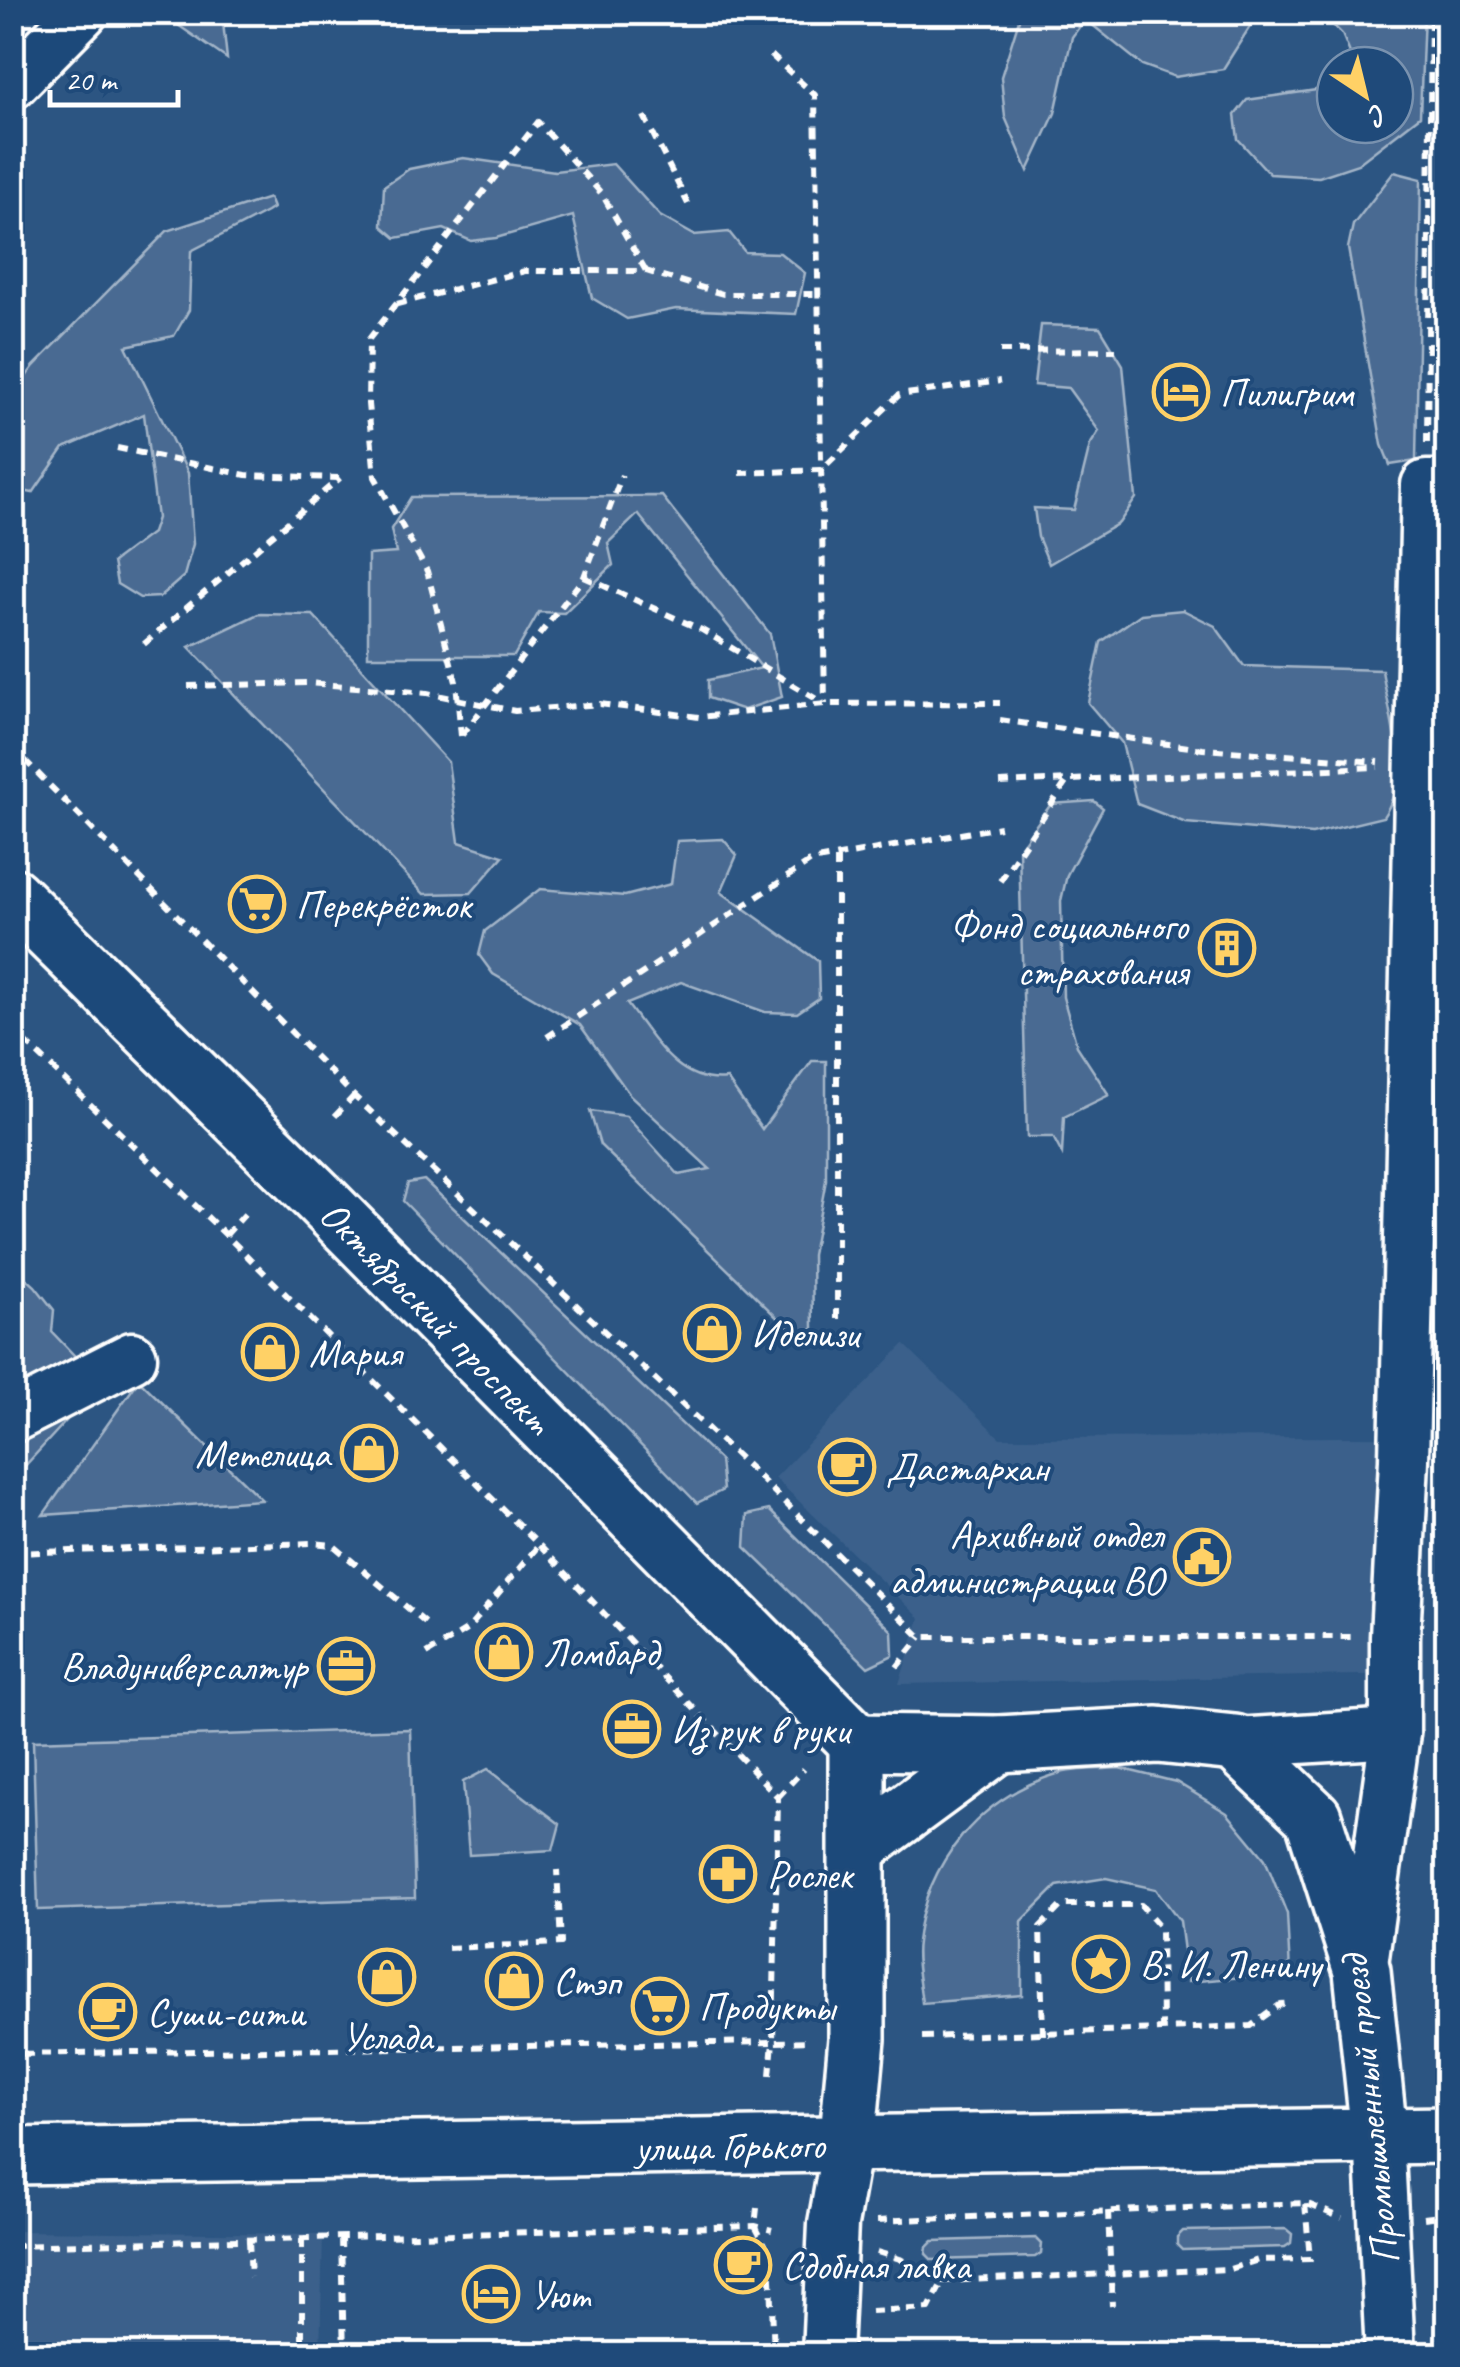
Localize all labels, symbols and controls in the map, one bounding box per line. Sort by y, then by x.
scale bar [50,45,178,107]
north arrow [1315,45,1415,145]
text: 20 m [65,61,118,99]
text: С [1361,97,1395,135]
hotel icon: Пилигрим [1151,362,1211,422]
place label: Пилигрим [1220,368,1356,418]
supermarket icon: Перекрёсток [227,874,287,934]
place label: Перекрёсток [296,880,474,930]
place label: Фонд социального страхования [950,901,1191,997]
building icon: Фонд социального страхования [1197,918,1257,978]
street label: Октябрьский проспект [309,1190,564,1447]
shop icon: Иделизи [682,1303,742,1363]
place label: Иделизи [751,1309,862,1359]
shop icon: Мария [240,1322,300,1382]
place label: Мария [309,1328,405,1378]
shop icon: Метелица [339,1423,399,1483]
place label: Метелица [195,1429,333,1479]
cafe icon: Дастархан [817,1437,877,1497]
place label: Дастархан [886,1443,1051,1493]
place label: Архивный отдел администрации ВО [890,1510,1167,1606]
public building icon: Архивный отдел администрации ВО [1172,1527,1232,1587]
shop icon: Ломбард [474,1622,534,1682]
place label: Ломбард [543,1628,662,1678]
office icon: Владуниверсалтур [316,1636,376,1696]
place label: Владуниверсалтур [61,1642,310,1692]
office icon: Из рук в руки [602,1699,662,1759]
place label: Из рук в руки [671,1705,853,1755]
pharmacy icon: Рослек [698,1844,758,1904]
place label: Рослек [767,1850,855,1900]
place icon: В. И. Ленину [1071,1934,1131,1994]
place label: В. И. Ленину [1140,1940,1325,1990]
shop icon: Услада [357,1947,417,2007]
street label: Промышленный проезд [1329,1949,1411,2267]
shop icon: Стэп [484,1951,544,2011]
place label: Стэп [553,1957,623,2007]
supermarket icon: Продукты [630,1976,690,2036]
cafe icon: Суши-сити [78,1982,138,2042]
place label: Продукты [699,1982,838,2032]
place label: Суши-сити [147,1988,307,2038]
place label: Услада [342,2012,435,2062]
street label: улица Горького [633,2120,827,2173]
cafe icon: Сдобная лавка [713,2235,773,2295]
place label: Сдобная лавка [782,2241,973,2291]
hotel icon: Уют [461,2264,521,2324]
place label: Уют [530,2270,592,2320]

